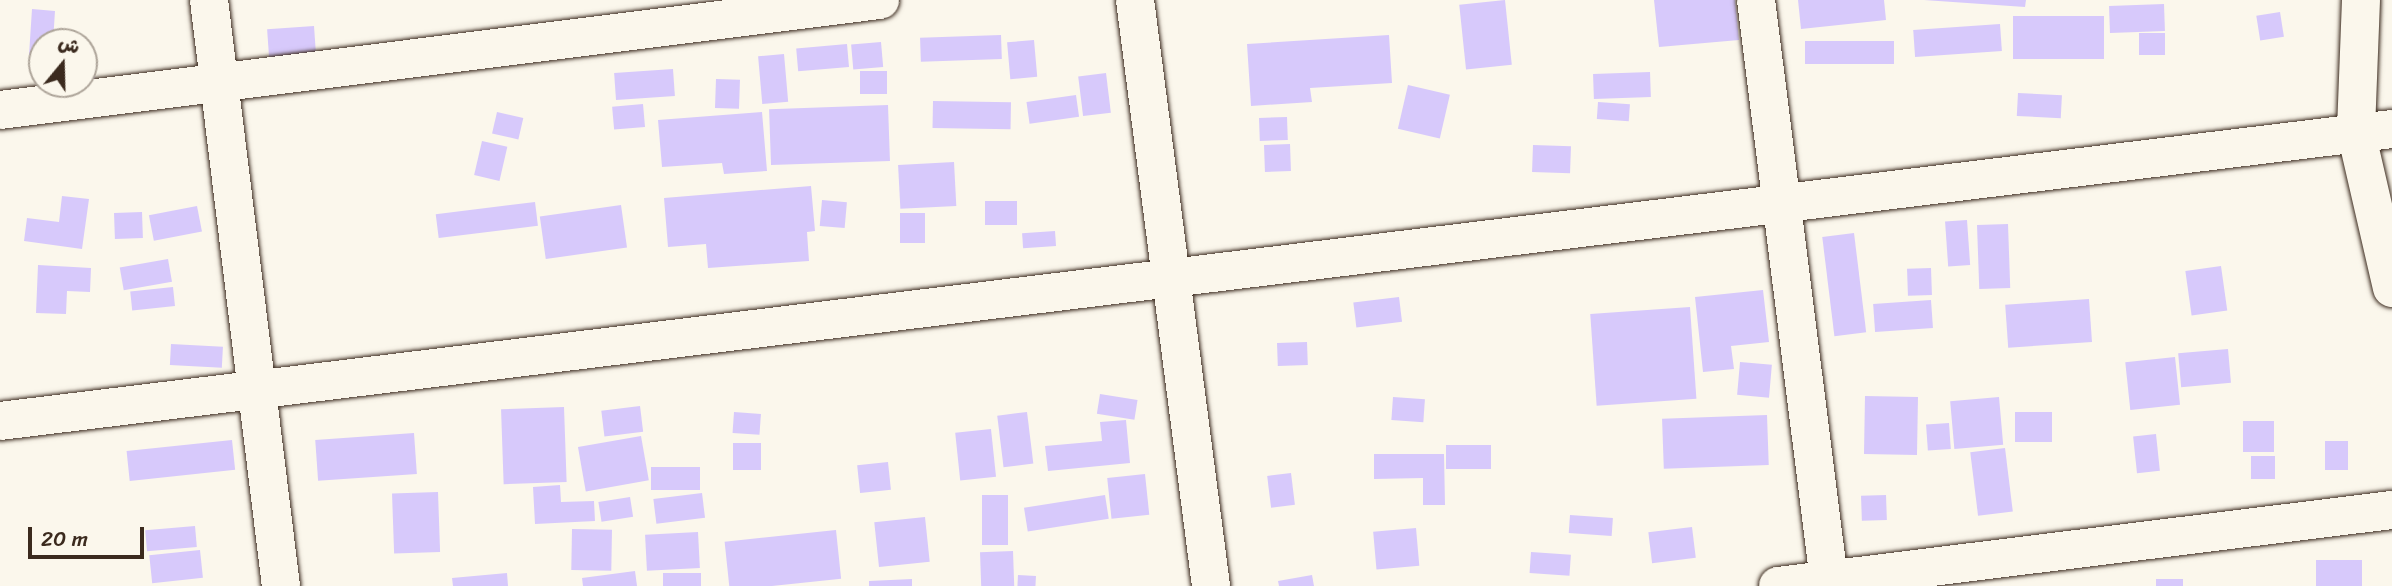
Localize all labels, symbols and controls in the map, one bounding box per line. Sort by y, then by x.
text: ش [54,26,85,64]
north arrow [28,28,98,98]
scale bar [32,512,147,556]
text: 20 m [41,520,88,558]

